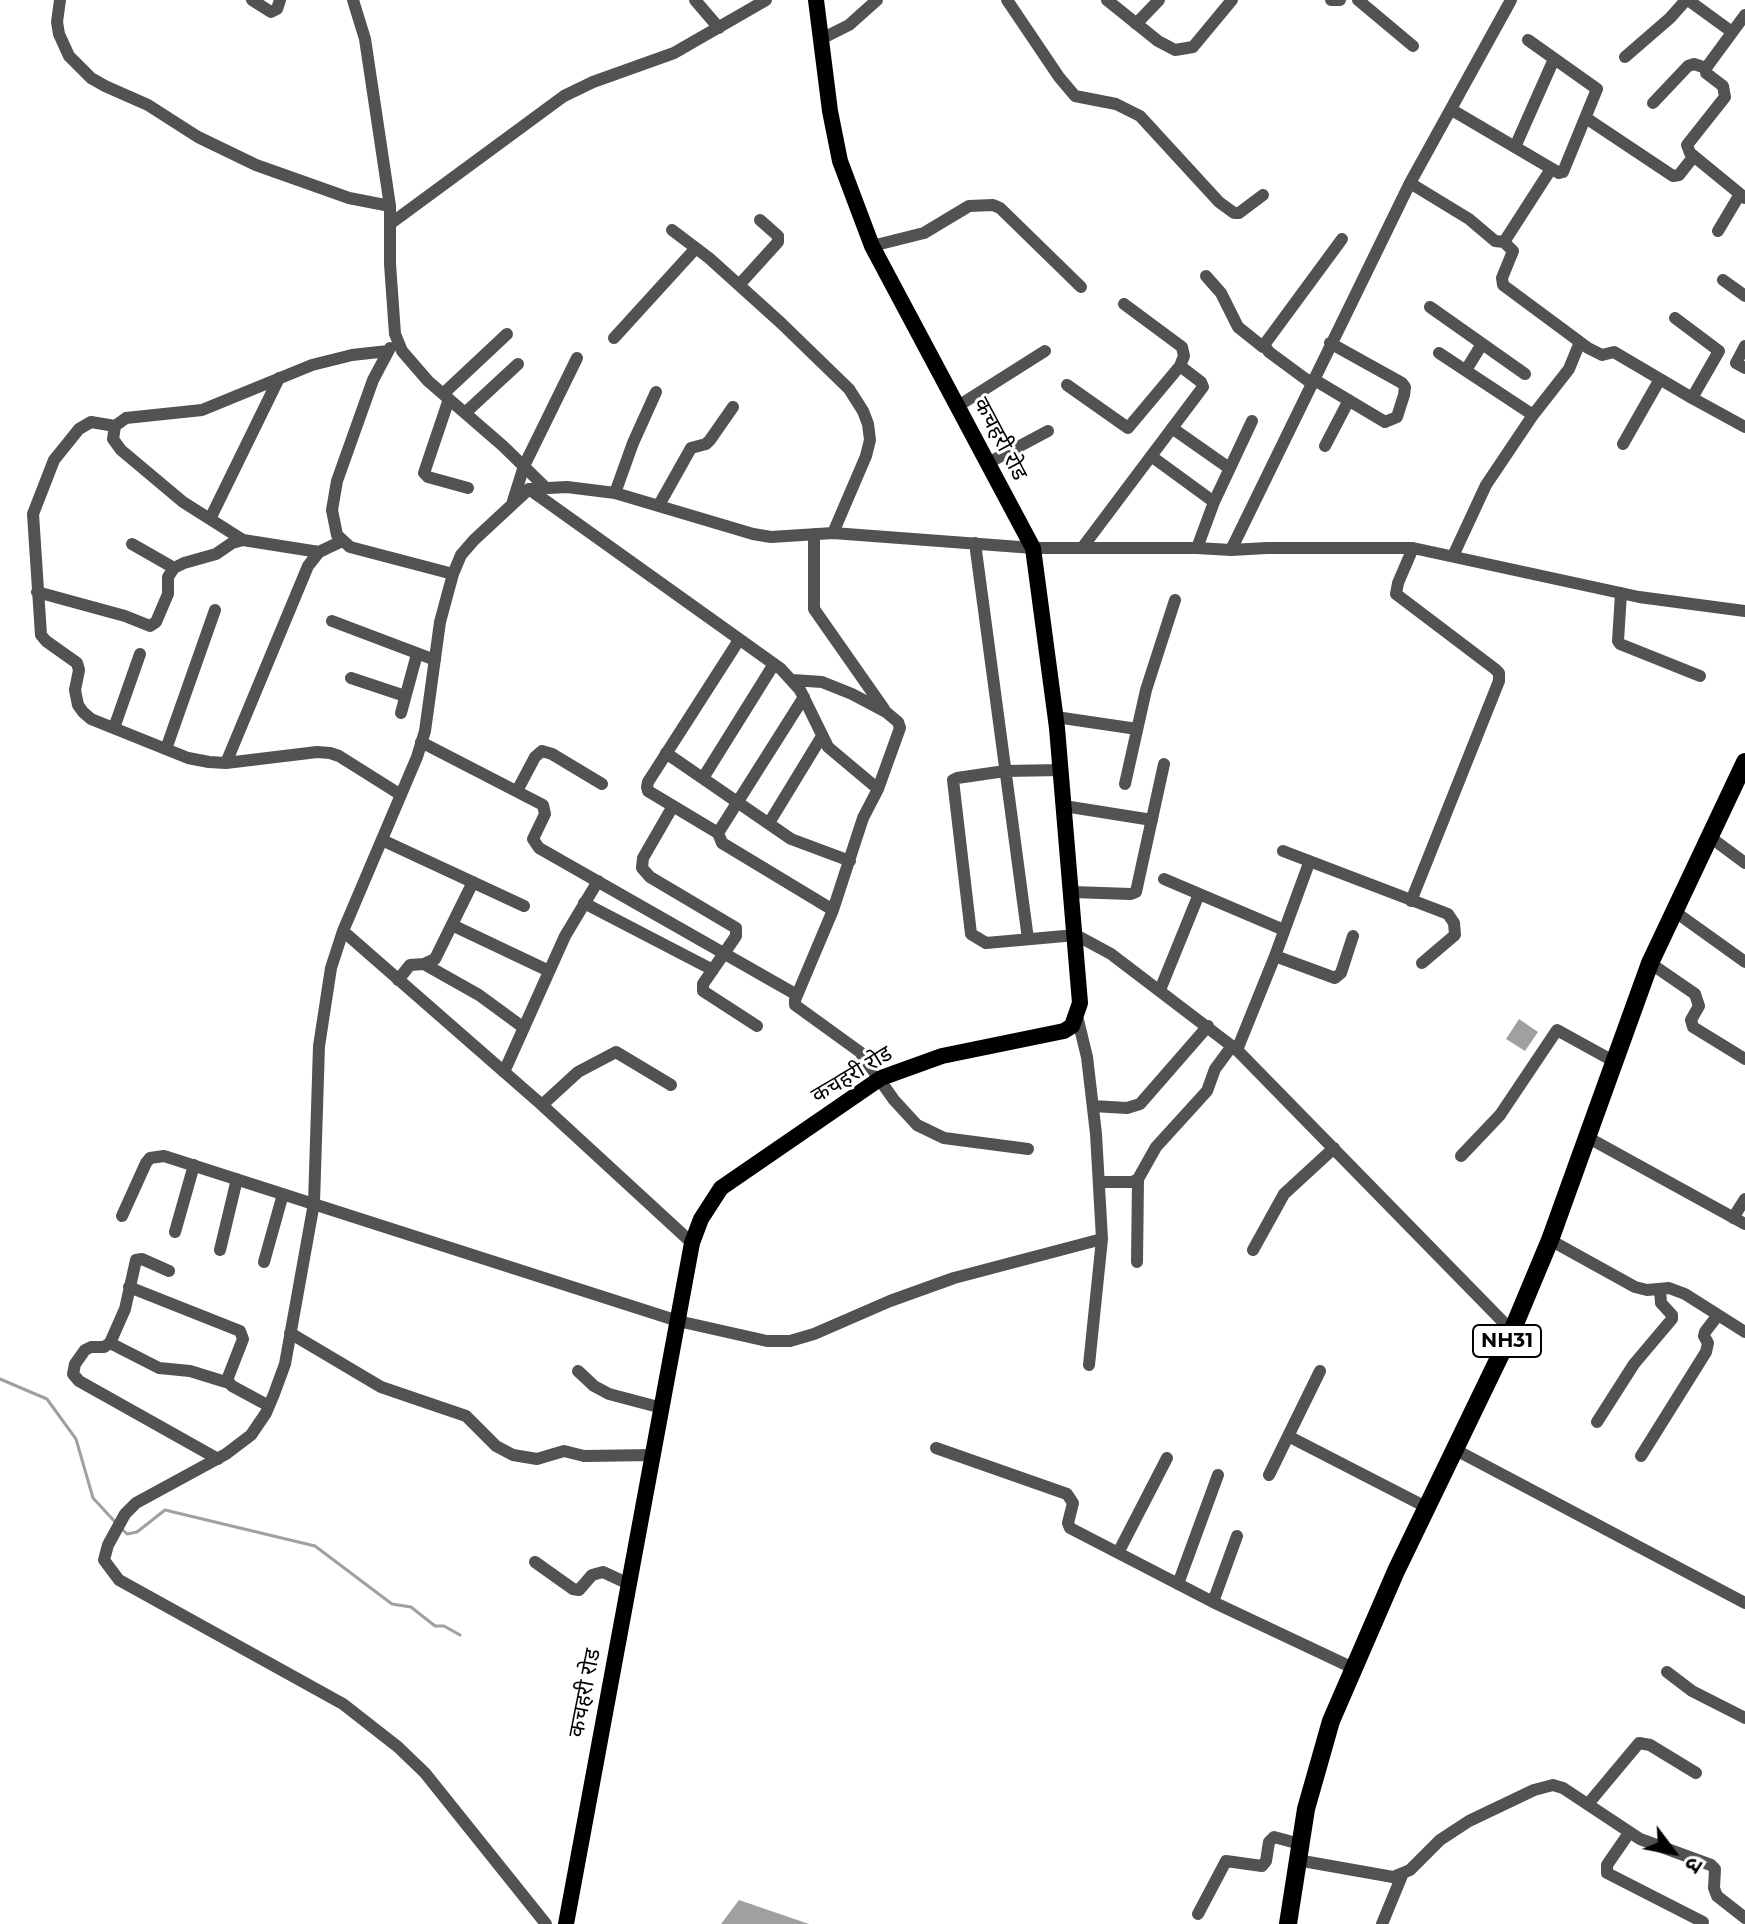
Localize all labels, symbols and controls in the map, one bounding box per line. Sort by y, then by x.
street label: कचहरी रोड [967,393,1033,485]
street label: कचहरी रोड [807,1041,897,1109]
road number: NH31 [1473,1325,1541,1357]
street label: कचहरी रोड [564,1647,606,1739]
north arrow [1633,1812,1713,1892]
text: उ [1679,1852,1709,1878]

